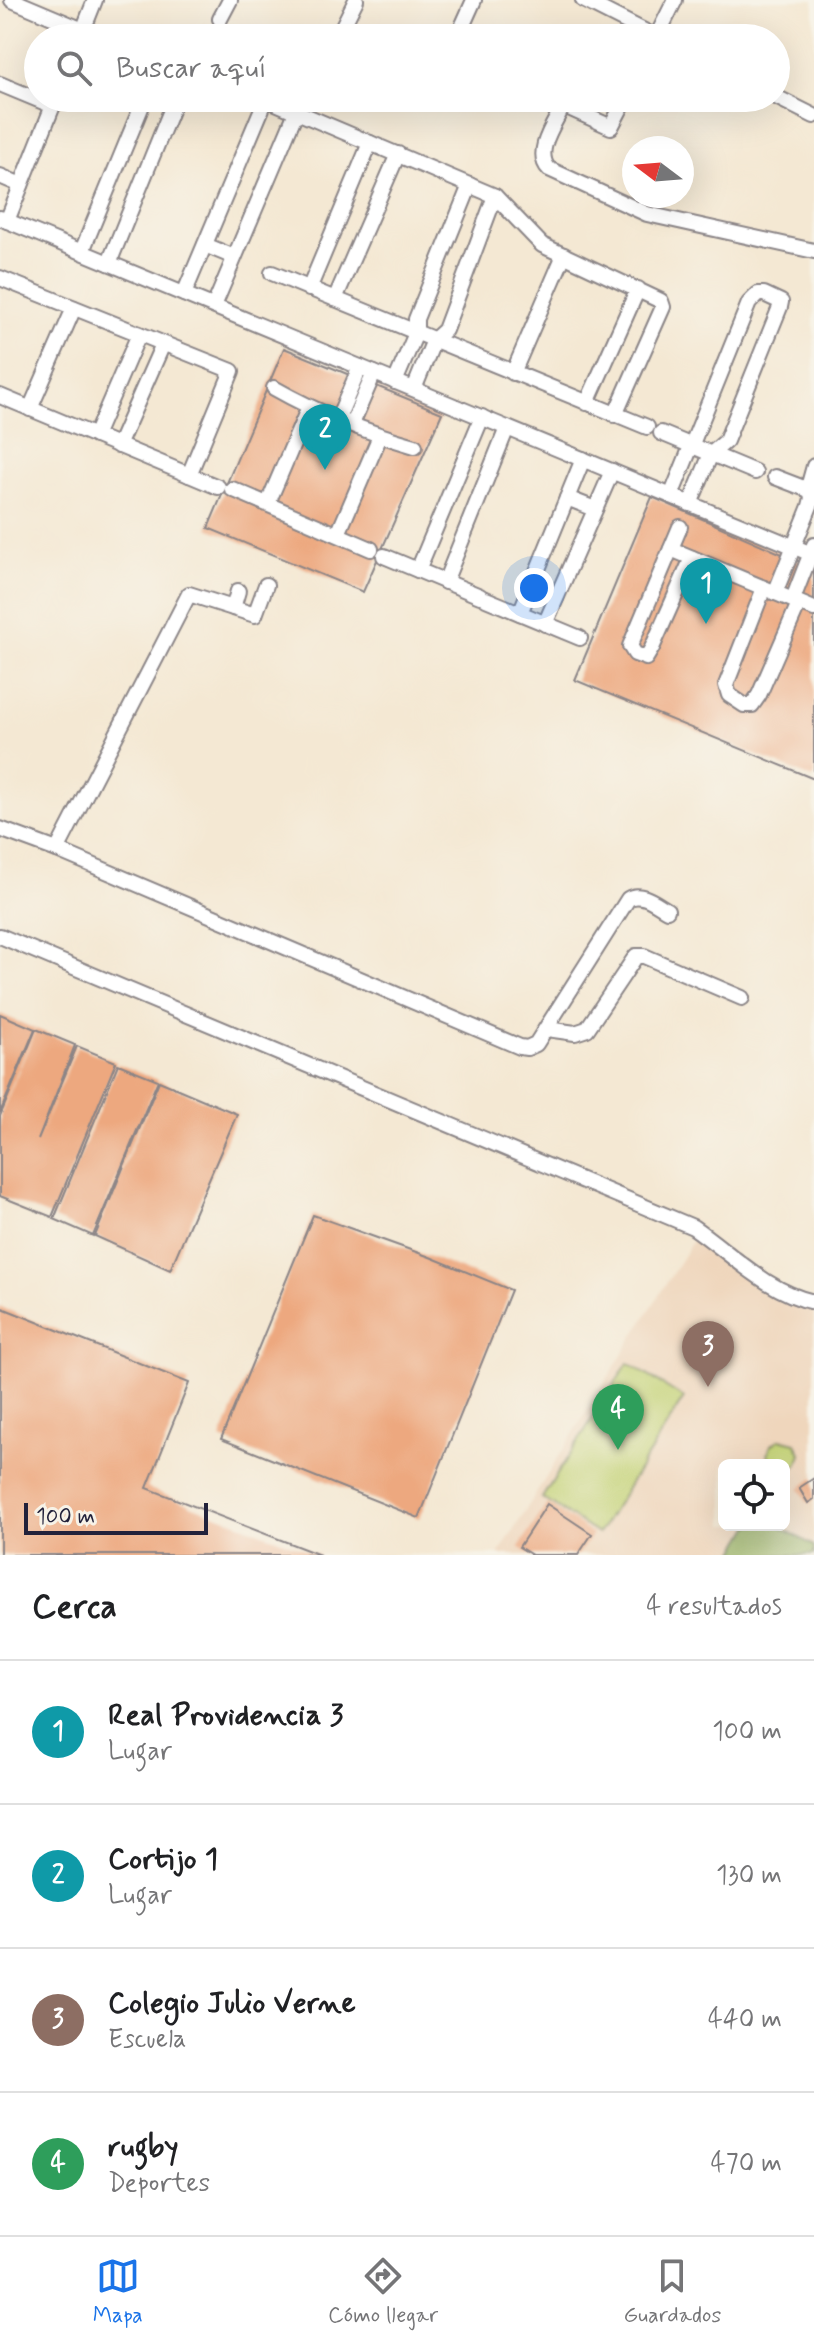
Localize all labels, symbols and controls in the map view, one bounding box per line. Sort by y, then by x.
search box [24,24,790,112]
icon: search [52,46,96,90]
text: Buscar aquí [116,49,267,88]
north arrow [622,136,694,208]
pin: 2 [299,404,351,470]
pin: 1 [680,558,732,624]
your location [514,568,554,608]
pin: 3 [682,1321,734,1387]
pin: 4 [592,1384,644,1450]
map controls [718,1459,790,1531]
button: locate [718,1459,790,1531]
scale bar [24,1499,208,1535]
text: 100 m [36,1503,95,1531]
text: Cerca [32,1585,117,1630]
text: 4 resultados [646,1590,782,1624]
text: Real Providencia 3 [108,1696,343,1735]
text: 1 [52,1715,64,1749]
text: 100 m [712,1715,782,1749]
text: Lugar [108,1735,172,1769]
text: Cortijo 1 [108,1840,218,1879]
text: 2 [52,1859,64,1893]
text: 130 m [716,1859,782,1893]
text: Lugar [108,1879,172,1913]
text: Colegio Julio Verne [108,1984,356,2023]
text: 3 [52,2003,64,2037]
text: 440 m [708,2003,782,2037]
text: Escuela [108,2023,186,2057]
text: rugby [108,2128,179,2167]
text: 4 [50,2147,66,2181]
text: 470 m [710,2147,782,2181]
text: Deportes [108,2167,210,2201]
tab: Mapa [93,2254,143,2330]
tab: Cómo llegar [328,2254,438,2330]
tab: Guardados [624,2254,721,2330]

